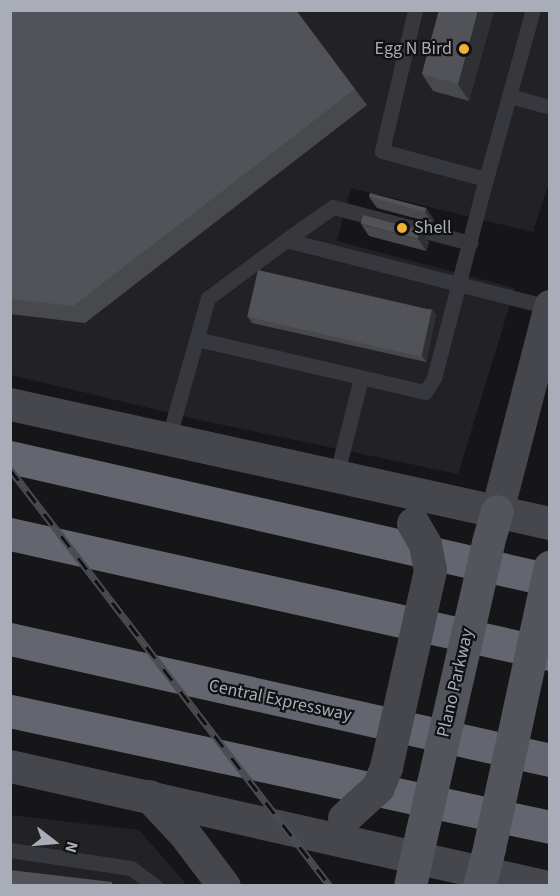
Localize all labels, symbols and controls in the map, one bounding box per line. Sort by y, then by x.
place label: Egg N Bird [374,38,452,60]
marker: Egg N Bird [457,42,471,56]
place label: Shell [414,217,452,239]
marker: Shell [395,221,409,235]
street label: Plano Parkway [433,627,479,739]
street label: Central Expressway [207,675,353,727]
north arrow [24,812,84,872]
text: N [59,839,83,855]

